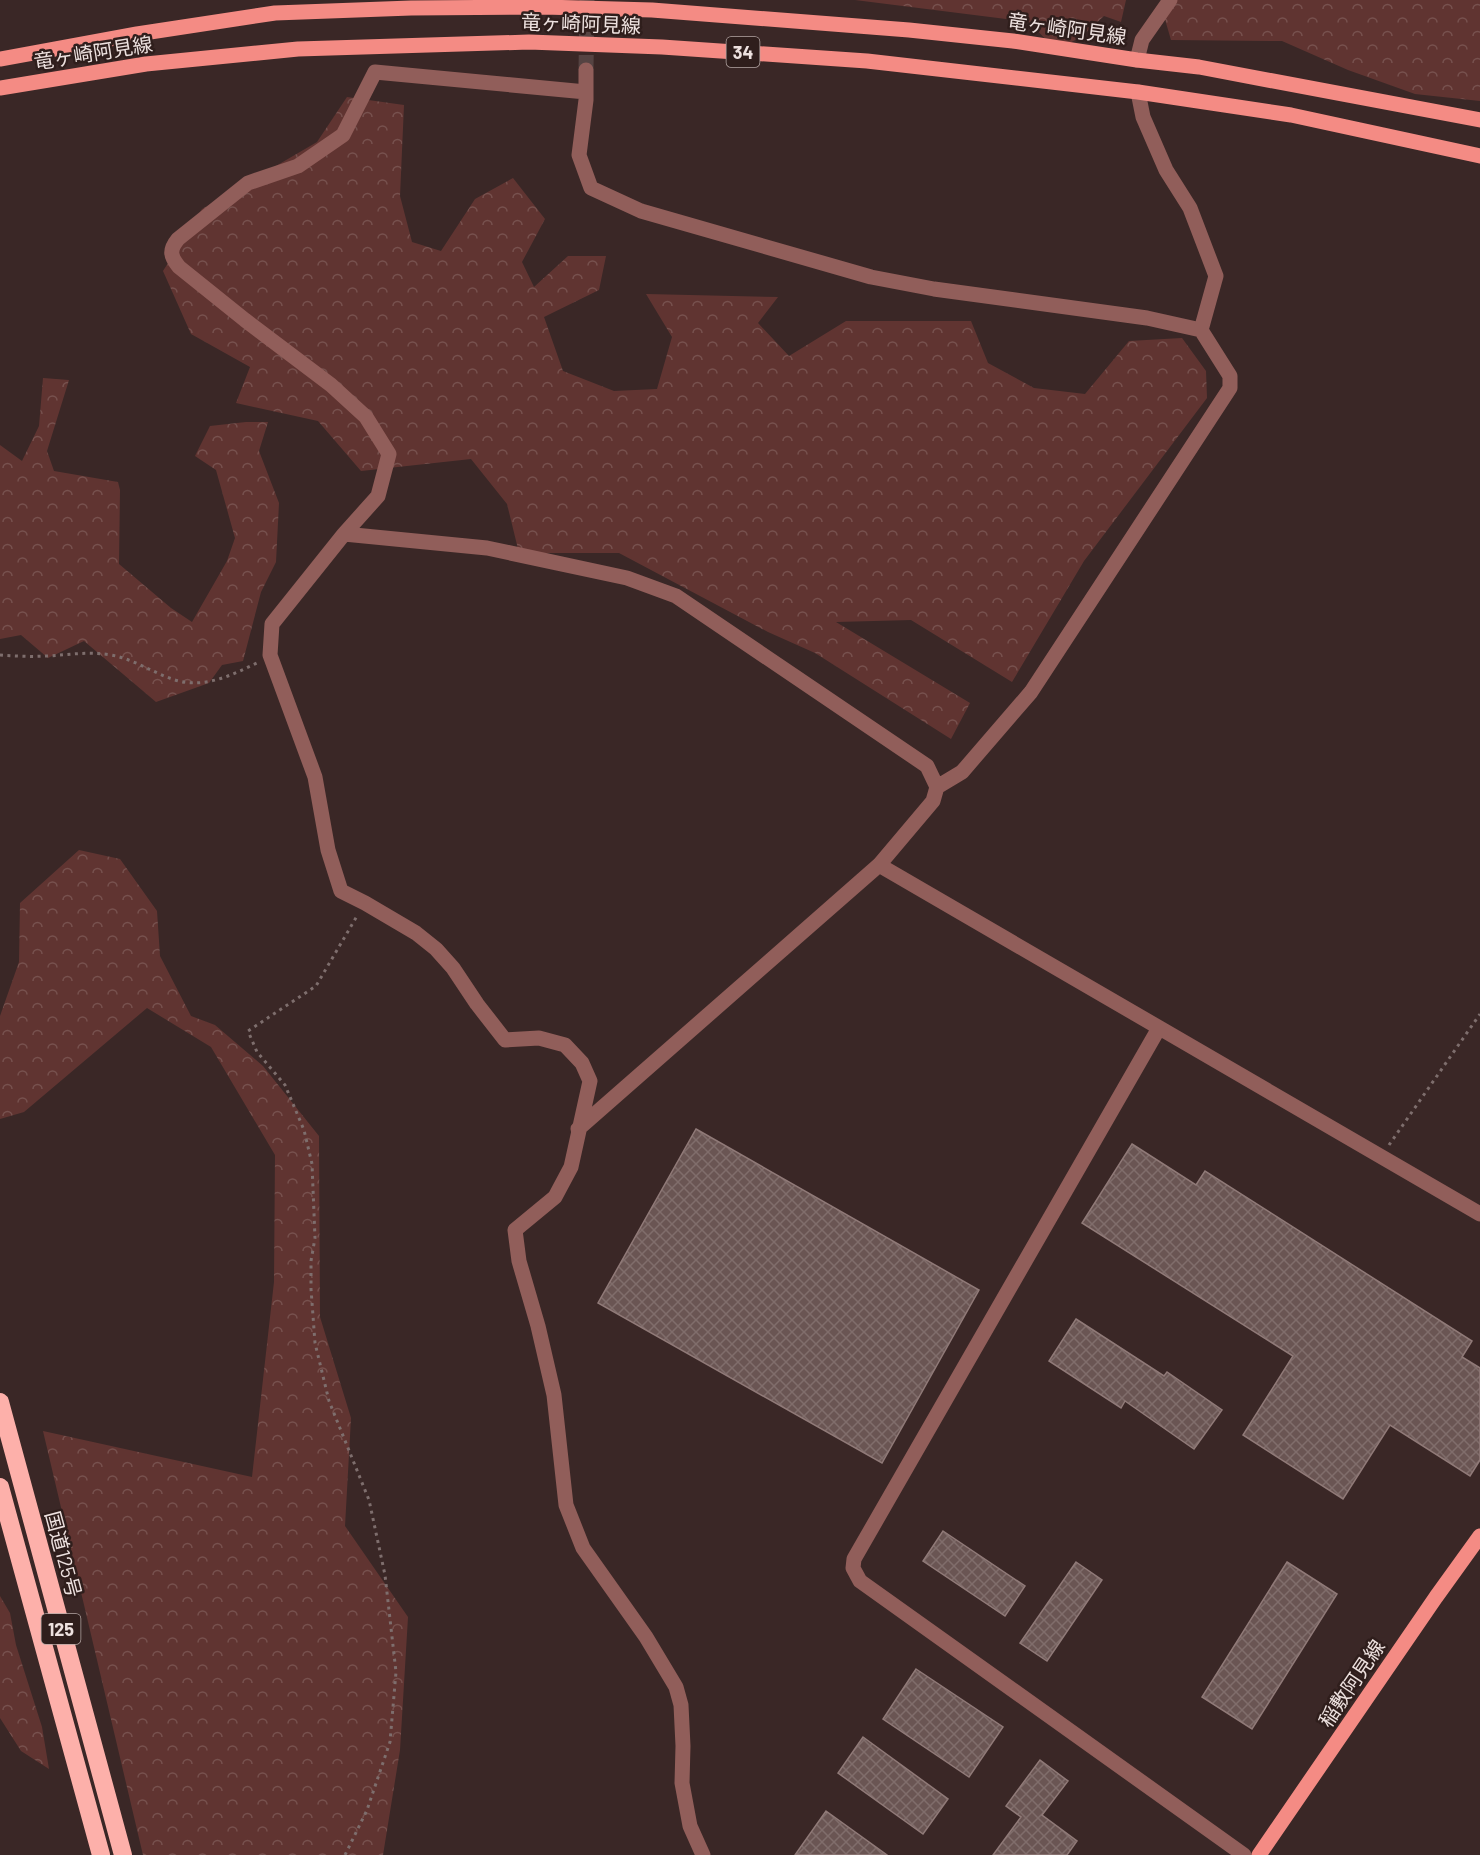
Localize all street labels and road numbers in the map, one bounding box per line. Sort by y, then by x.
street label: 竜ヶ崎阿見線 [1006,8,1128,48]
street label: 竜ヶ崎阿見線 [521,9,641,37]
street label: 竜ヶ崎阿見線 [32,31,154,73]
road number: 34 [726,37,760,67]
street label: 国道125号 [41,1508,87,1600]
road number: 125 [42,1614,80,1644]
street label: 稲敷阿見線 [1313,1635,1389,1731]

